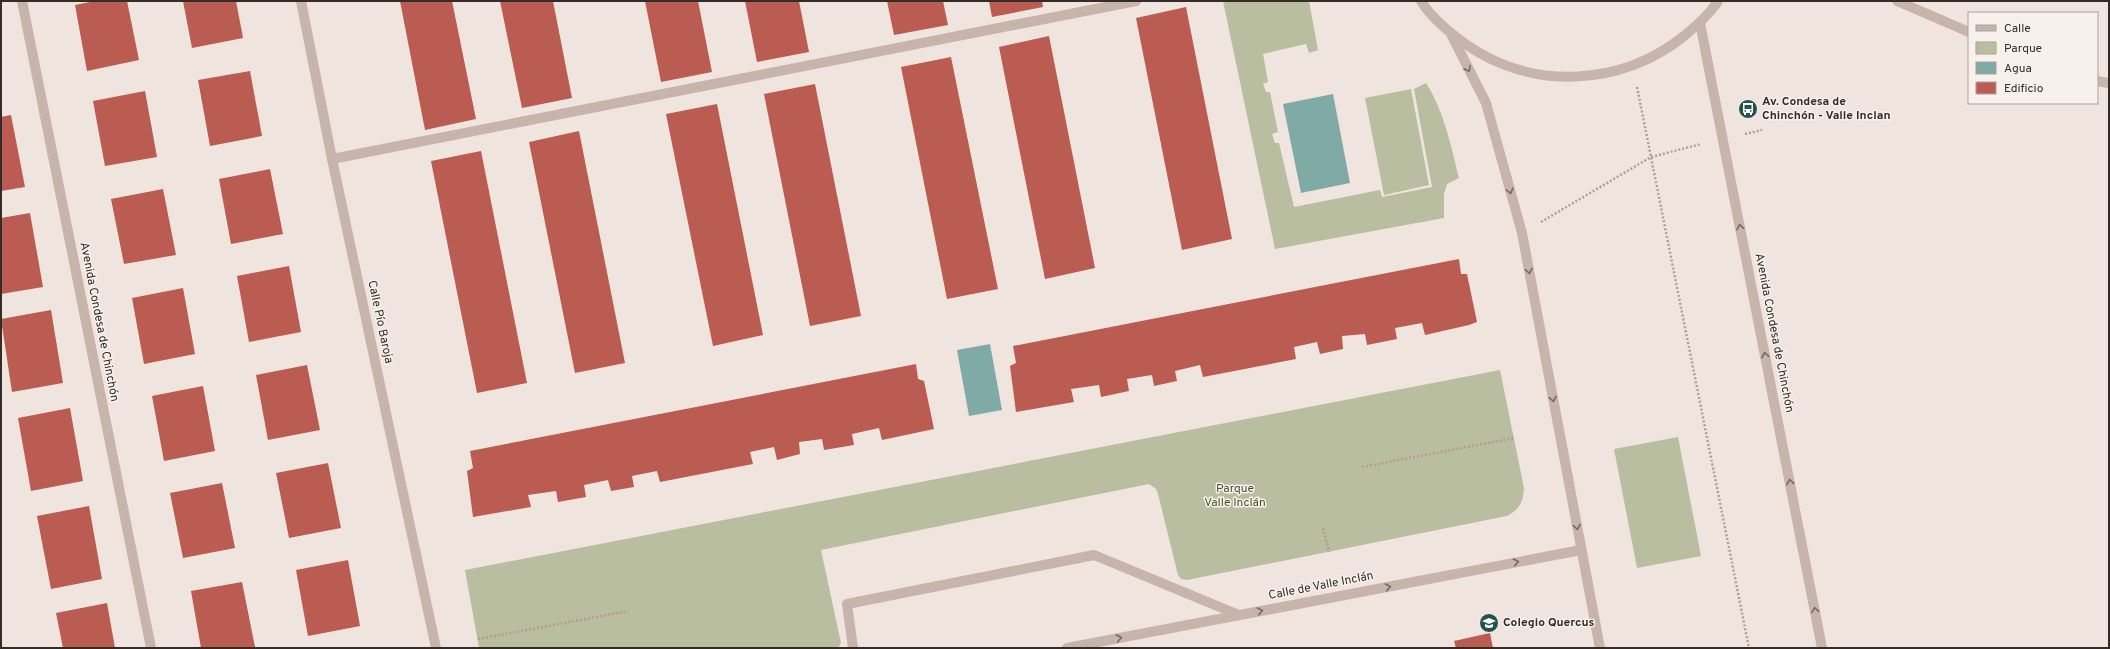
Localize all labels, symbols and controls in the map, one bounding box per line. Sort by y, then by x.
legend [1968,12,2098,104]
text: Calle [2004,21,2031,37]
text: Parque [2004,41,2042,57]
text: Agua [2004,61,2032,77]
one-way arrow [1464,64,1471,72]
text: Edificio [2004,81,2044,97]
place label: Av. Condesa de Chinchón - Valle Inclan [1762,94,1891,124]
bus stop icon: Av. Condesa de Chinchón - Valle Inclan [1737,98,1759,120]
one-way arrow [1505,187,1514,194]
one-way arrow [1736,224,1745,230]
street label: Avenida Condesa de Chinchón [76,241,122,403]
street label: Avenida Condesa de Chinchón [1751,252,1797,414]
one-way arrow [1524,268,1533,275]
street label: Calle Pío Baroja [363,279,397,365]
one-way arrow [1761,351,1770,358]
one-way arrow [1548,396,1557,402]
one-way arrow [1786,479,1795,485]
park label: Parque Valle Inclán [1204,481,1266,511]
one-way arrow [1572,524,1581,530]
one-way arrow [1513,559,1519,567]
street label: Calle de Valle Inclán [1267,568,1375,604]
one-way arrow [1385,583,1391,591]
one-way arrow [1257,607,1263,616]
one-way arrow [1811,607,1820,613]
school or university icon: Colegio Quercus [1478,612,1500,634]
place label: Colegio Quercus [1503,615,1595,631]
one-way arrow [1116,634,1122,643]

